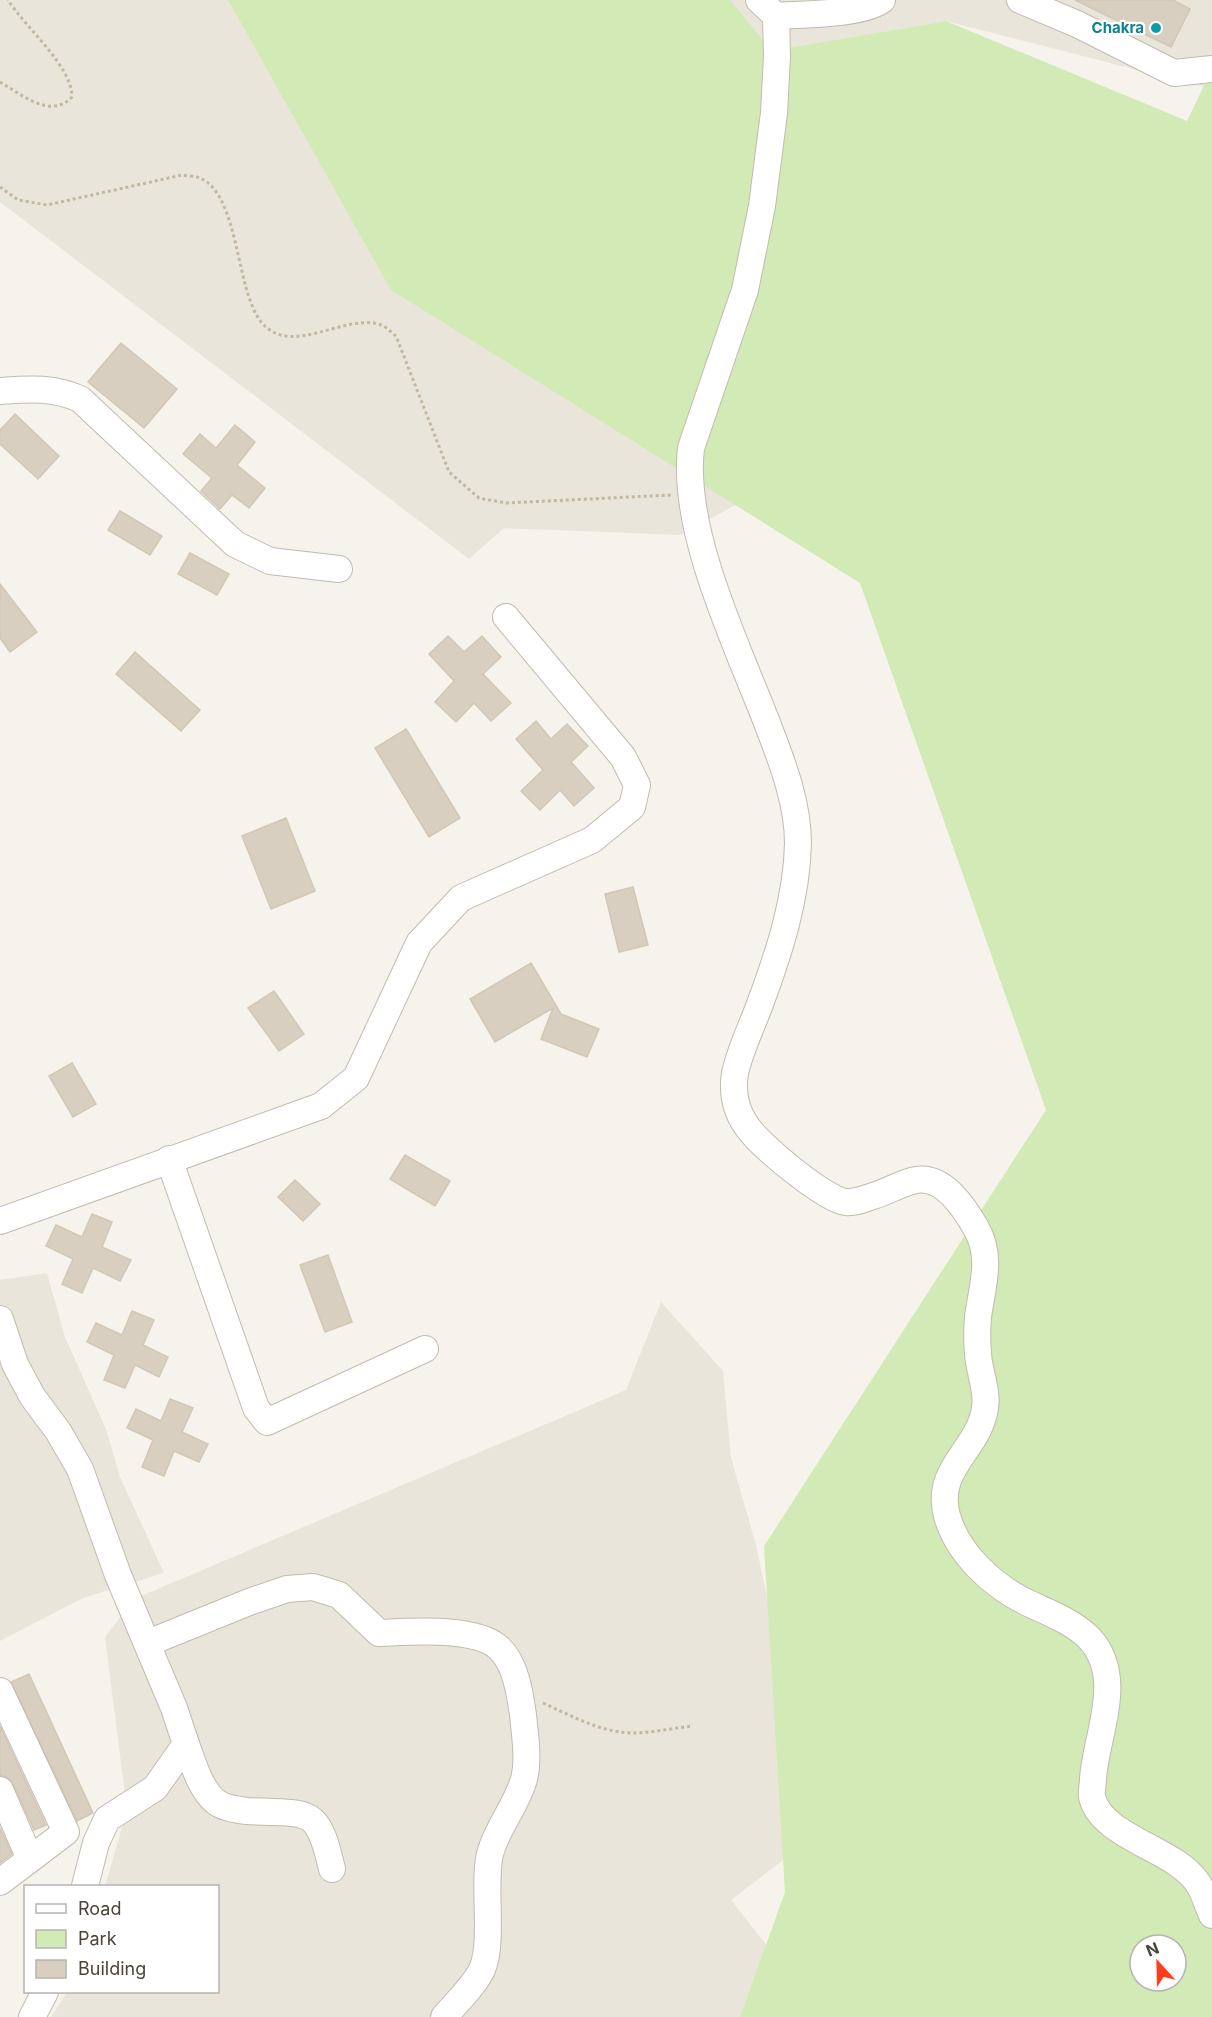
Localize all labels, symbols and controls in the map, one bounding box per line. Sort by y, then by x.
place label: Chakra [1092,18,1144,37]
marker: Chakra [1149,21,1163,35]
legend [24,1885,219,1993]
text: Road [78,1898,121,1919]
text: Park [78,1928,117,1949]
north arrow [1128,1933,1188,1993]
text: N [1143,1938,1162,1961]
text: Building [78,1958,146,1979]

